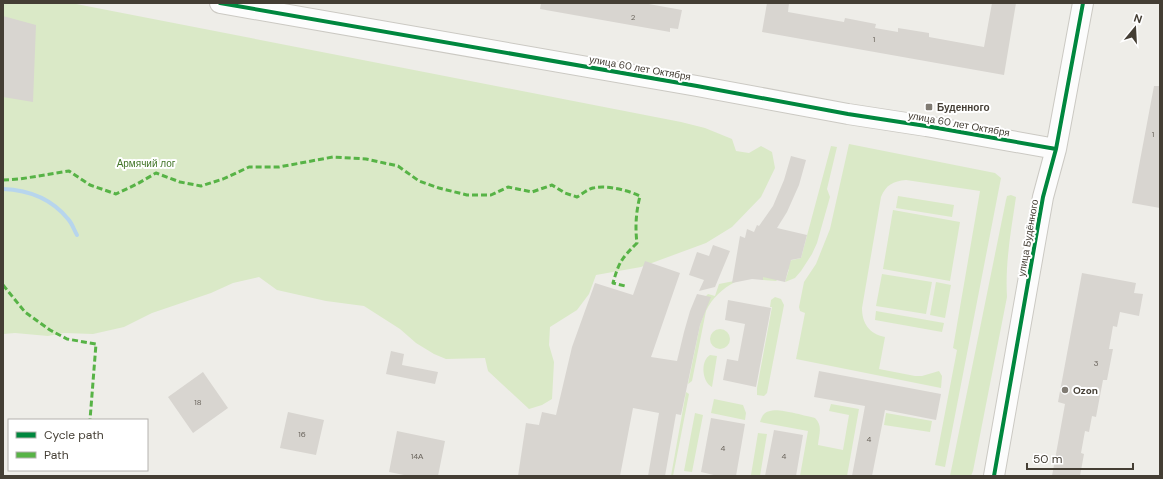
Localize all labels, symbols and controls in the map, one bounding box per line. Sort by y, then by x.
north arrow [1115,8,1155,48]
text: N [1132,11,1144,26]
house number: 2 [631,12,636,22]
house number: 1 [873,34,875,44]
street label: улица 60 лет Октября [588,53,692,83]
place label: Буденного [937,101,990,114]
marker: Буденного [924,102,934,112]
street label: улица 60 лет Октября [907,109,1011,139]
house number: 1 [1152,129,1154,139]
park label: Армячий лог [117,157,176,170]
street label: улица Будённого [1015,198,1041,278]
house number: 3 [1094,358,1099,368]
place label: Ozon [1073,384,1098,397]
marker: Ozon [1060,385,1070,395]
house number: 18 [194,397,202,407]
legend [8,419,148,471]
text: Cycle path [44,427,104,443]
house number: 16 [298,429,306,439]
house number: 4 [867,434,872,444]
house number: 4 [721,443,726,453]
scale bar [1027,445,1133,471]
text: Path [44,447,69,463]
house number: 14А [411,451,424,461]
house number: 4 [782,451,787,461]
text: 50 m [1033,451,1062,467]

